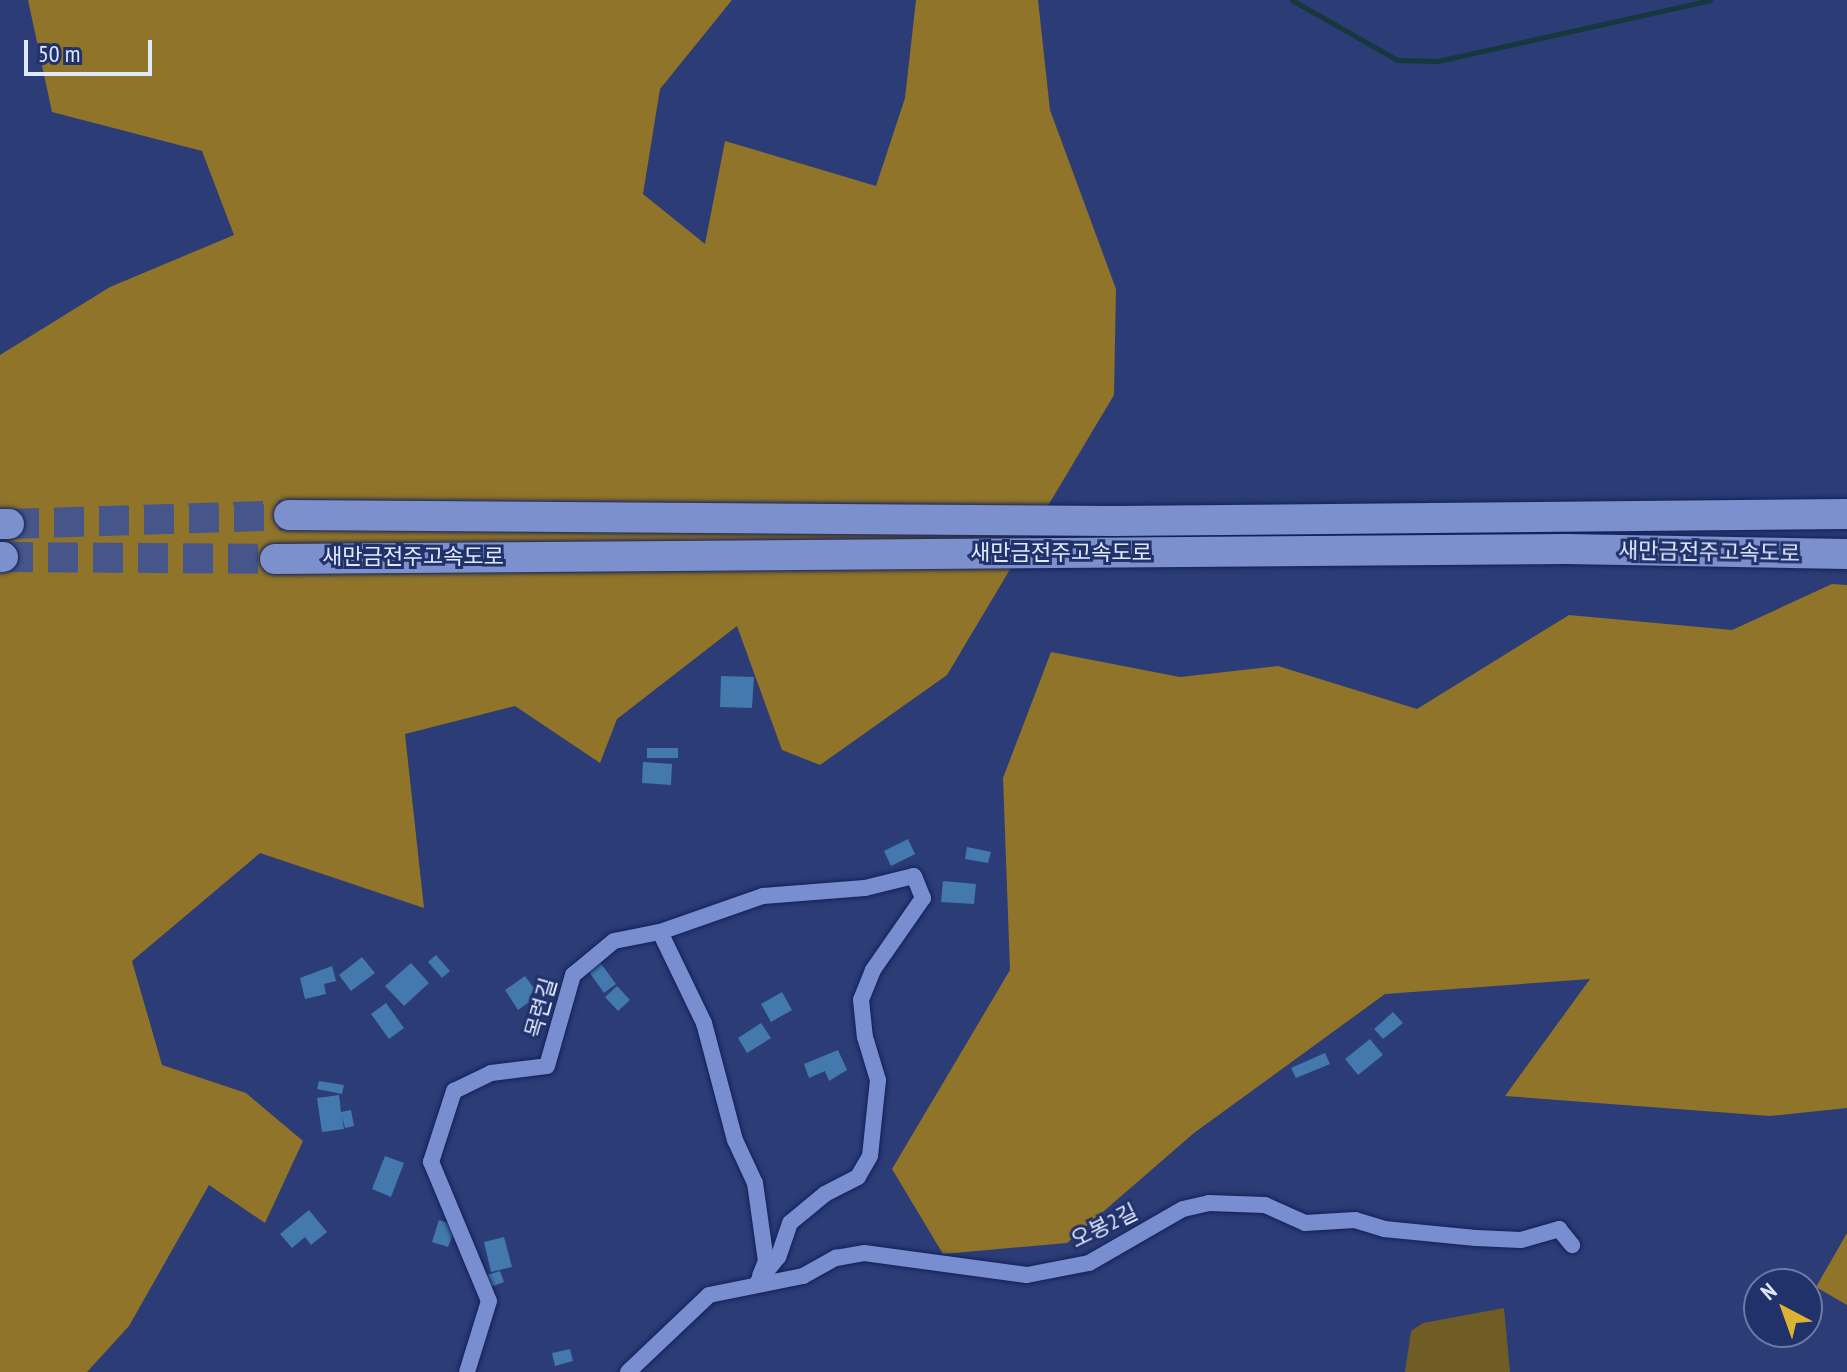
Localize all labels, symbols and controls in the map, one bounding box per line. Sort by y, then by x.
scale bar [28,24,156,74]
text: 50 m [38,38,80,69]
street label: 새만금전주고속도로 [1618,537,1800,567]
street label: 새만금전주고속도로 [970,540,1152,566]
street label: 새만금전주고속도로 [322,544,504,570]
street label: 목련길 [520,975,562,1041]
street label: 오봉2길 [1066,1199,1142,1253]
north arrow [1743,1268,1823,1348]
text: N [1755,1277,1782,1306]

